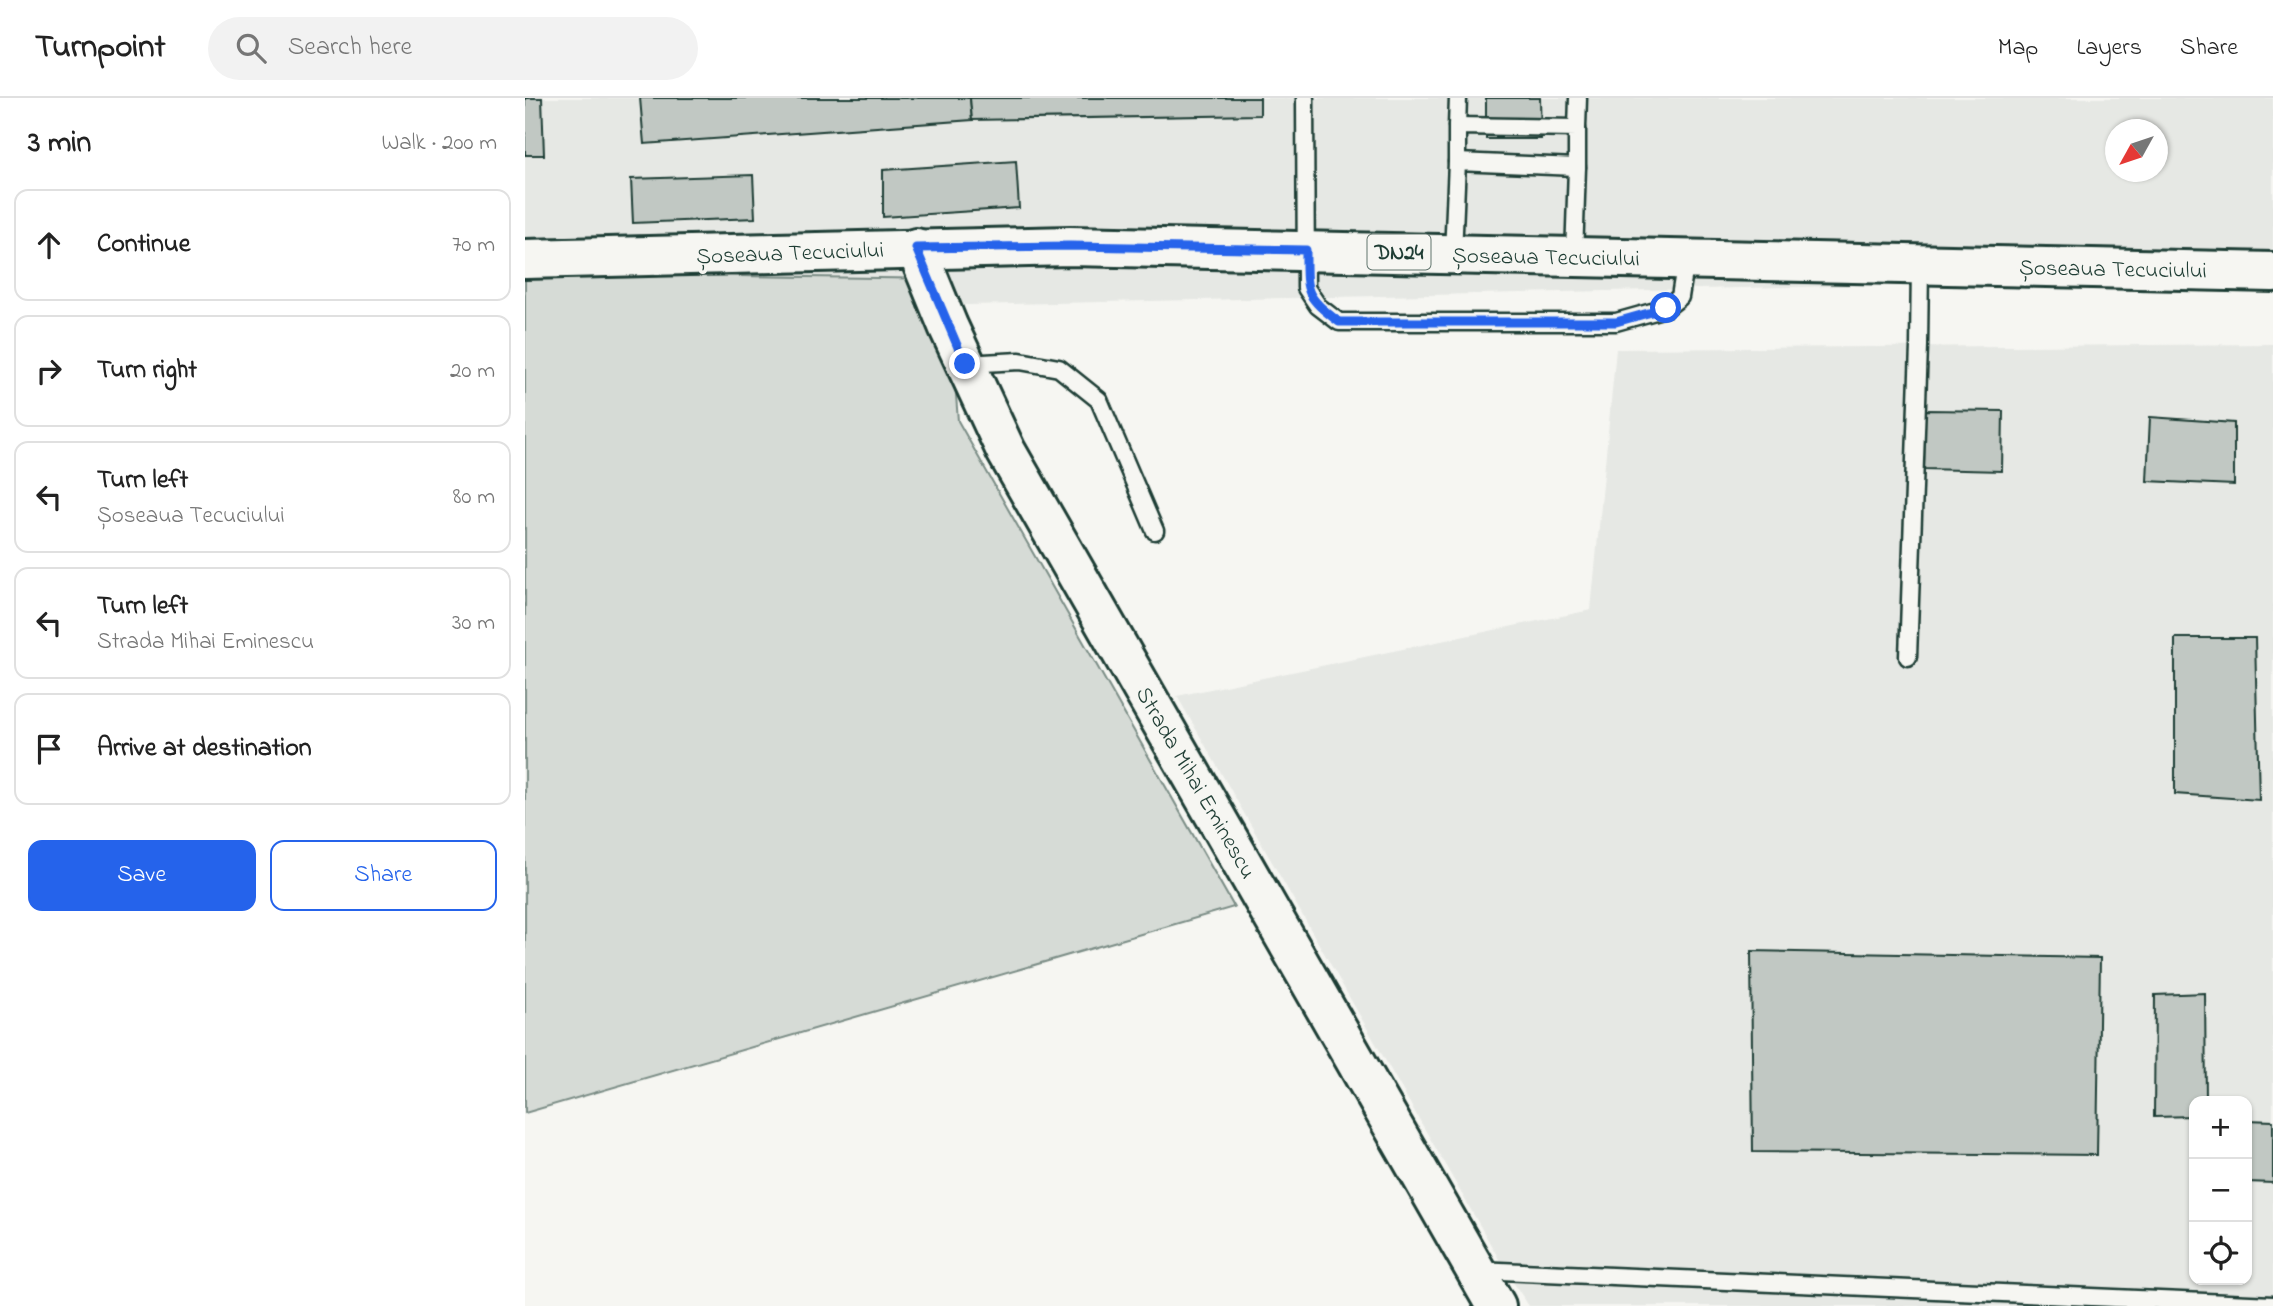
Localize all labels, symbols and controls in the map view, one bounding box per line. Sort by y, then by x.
search box [208,17,698,80]
text: Turnpoint [35,24,166,72]
icon: search [232,29,270,67]
text: Search here [288,29,412,67]
text: Map [1998,31,2038,66]
text: Layers [2076,31,2142,66]
text: Share [2180,31,2238,66]
north arrow [2105,119,2168,182]
text: 3 min [28,122,91,166]
text: Walk · 200 m [382,127,497,160]
icon: ahead [30,226,68,264]
text: Continue [97,226,190,264]
text: 70 m [452,229,495,262]
road number: DN24 [1367,234,1431,270]
street label: Șoseaua Tecuciului [696,235,884,274]
street label: Șoseaua Tecuciului [1452,240,1640,277]
street label: Șoseaua Tecuciului [2019,252,2207,289]
route start [1650,292,1681,323]
route end [949,348,980,379]
icon: right [30,352,68,390]
text: Turn right [97,352,197,390]
text: 20 m [450,355,495,388]
text: Turn left [97,462,188,500]
icon: left [30,478,68,516]
text: 80 m [453,481,495,514]
text: Șoseaua Tecuciului [97,500,285,533]
text: Turn left [97,588,188,626]
icon: left [30,604,68,642]
text: 30 m [452,607,495,640]
text: Strada Mihai Eminescu [97,626,314,659]
street label: Strada Mihai Eminescu [1126,681,1263,885]
icon: arrive [30,730,68,768]
text: Arrive at destination [97,730,312,768]
button: Save [28,840,256,911]
button: Share [270,840,497,911]
map controls [2189,1096,2252,1285]
button: + [2189,1096,2252,1159]
button: − [2189,1159,2252,1222]
button: locate [2189,1222,2252,1285]

